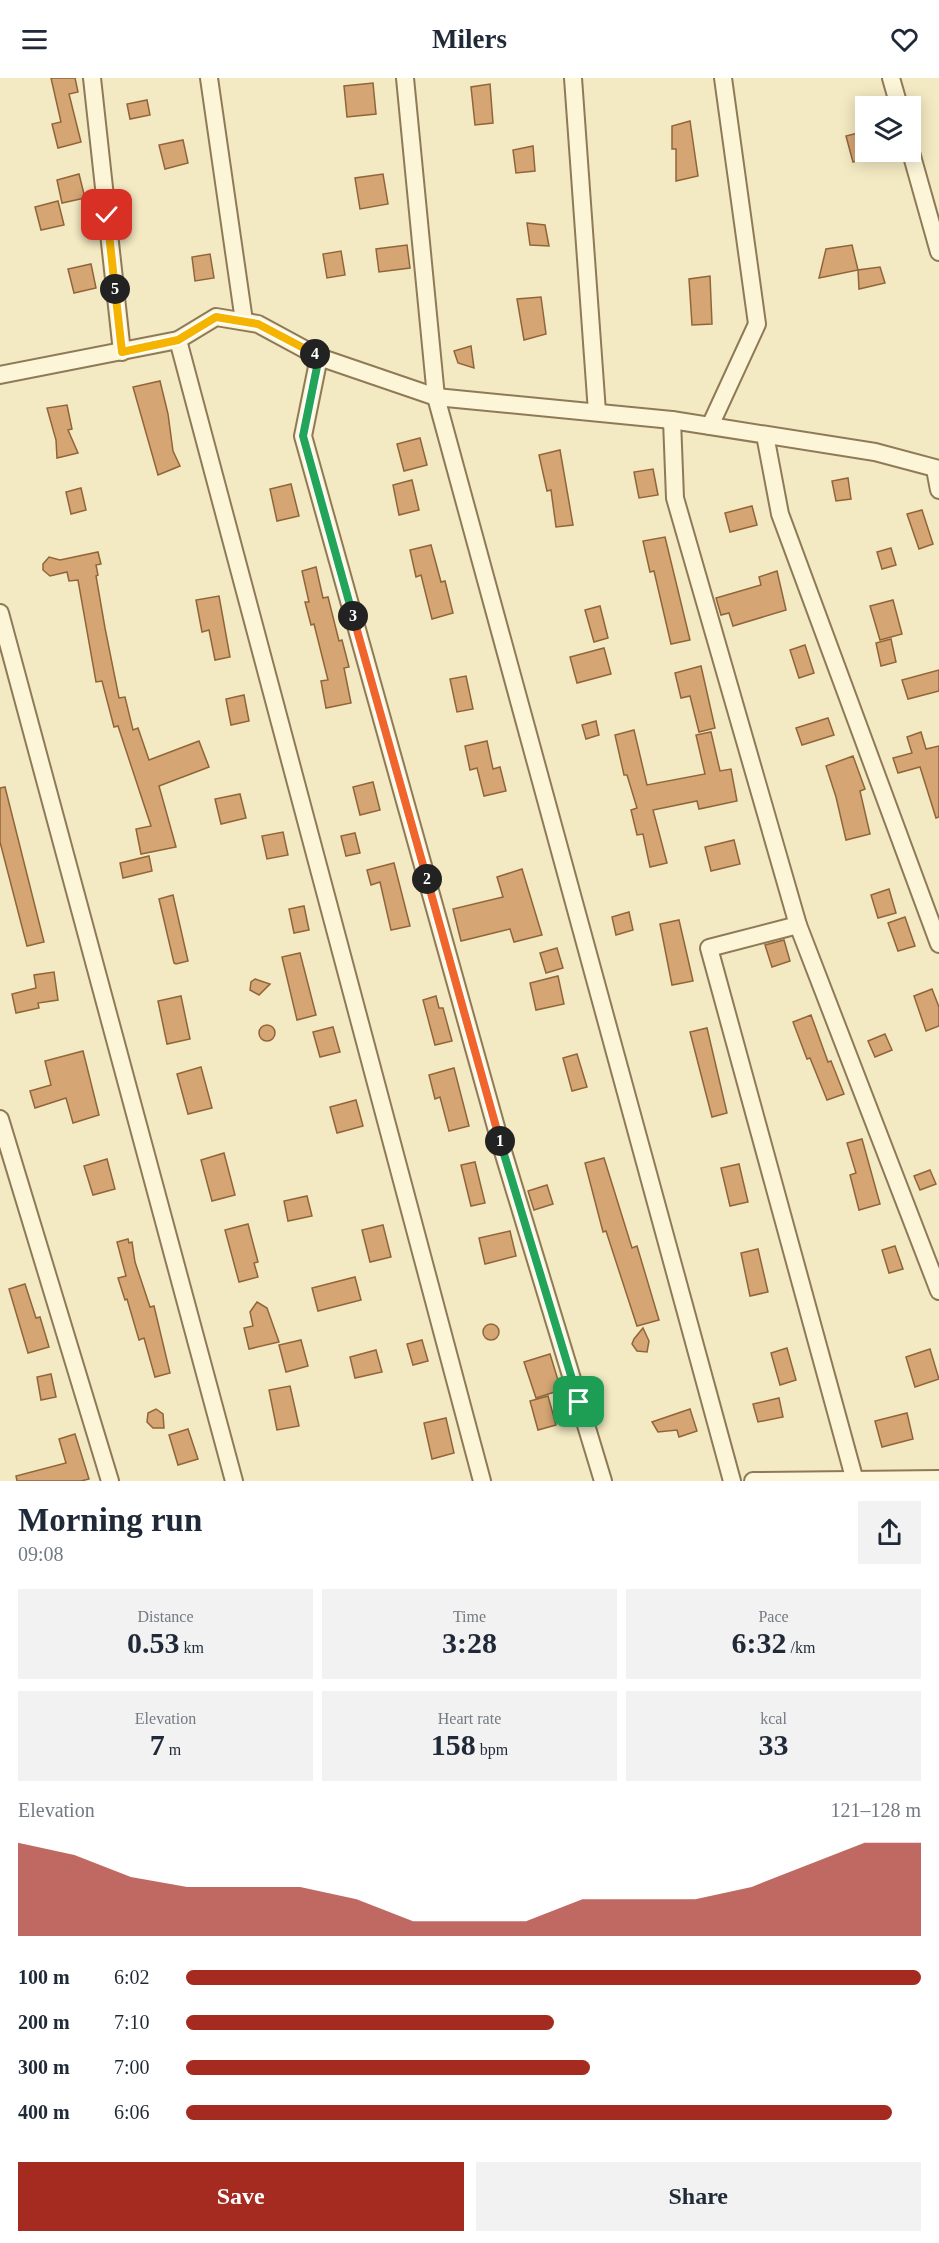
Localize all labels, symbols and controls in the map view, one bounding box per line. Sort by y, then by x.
icon: menu [18,23,51,56]
icon: heart [888,23,921,56]
text: Milers [432,24,507,54]
map controls [855,96,921,162]
button: layers [855,96,921,162]
pin [81,189,132,240]
icon: check [90,198,123,231]
pin: 5 [100,274,130,304]
text: 5 [111,280,119,297]
pin: 4 [300,339,330,369]
text: 4 [311,345,319,362]
pin: 3 [338,601,368,631]
text: 3 [349,607,357,624]
pin: 2 [412,864,442,894]
text: 2 [423,870,431,887]
pin: 1 [485,1126,515,1156]
text: 1 [496,1132,504,1149]
pin [553,1376,604,1427]
icon: arrive [562,1385,595,1418]
button: share [858,1501,921,1564]
text: Morning run [18,1502,202,1538]
text: 09:08 [18,1543,64,1565]
text: Distance [138,1608,193,1625]
text: Time [453,1608,486,1625]
text: Pace [758,1608,789,1625]
text: 0.53 [127,1626,180,1659]
text: 3:28 [442,1626,497,1659]
text: 6:32 [732,1626,787,1659]
text: km [180,1639,204,1656]
text: /km [787,1639,815,1656]
text: Elevation [135,1710,196,1727]
text: Heart rate [438,1710,501,1727]
text: kcal [760,1710,787,1727]
text: 7 [150,1728,165,1761]
text: 158 [431,1728,476,1761]
text: 33 [759,1728,789,1761]
text: m [165,1741,181,1758]
text: bpm [476,1741,508,1758]
text: Elevation [18,1799,95,1821]
text: 121–128 m [830,1799,921,1821]
text: 100 m [18,1966,70,1988]
text: 6:02 [114,1966,150,1988]
text: 200 m [18,2011,70,2033]
text: 7:10 [114,2011,150,2033]
text: 300 m [18,2056,70,2078]
text: 7:00 [114,2056,150,2078]
text: 400 m [18,2101,70,2123]
text: 6:06 [114,2101,150,2123]
button: Save [18,2162,464,2231]
button: Share [476,2162,921,2231]

